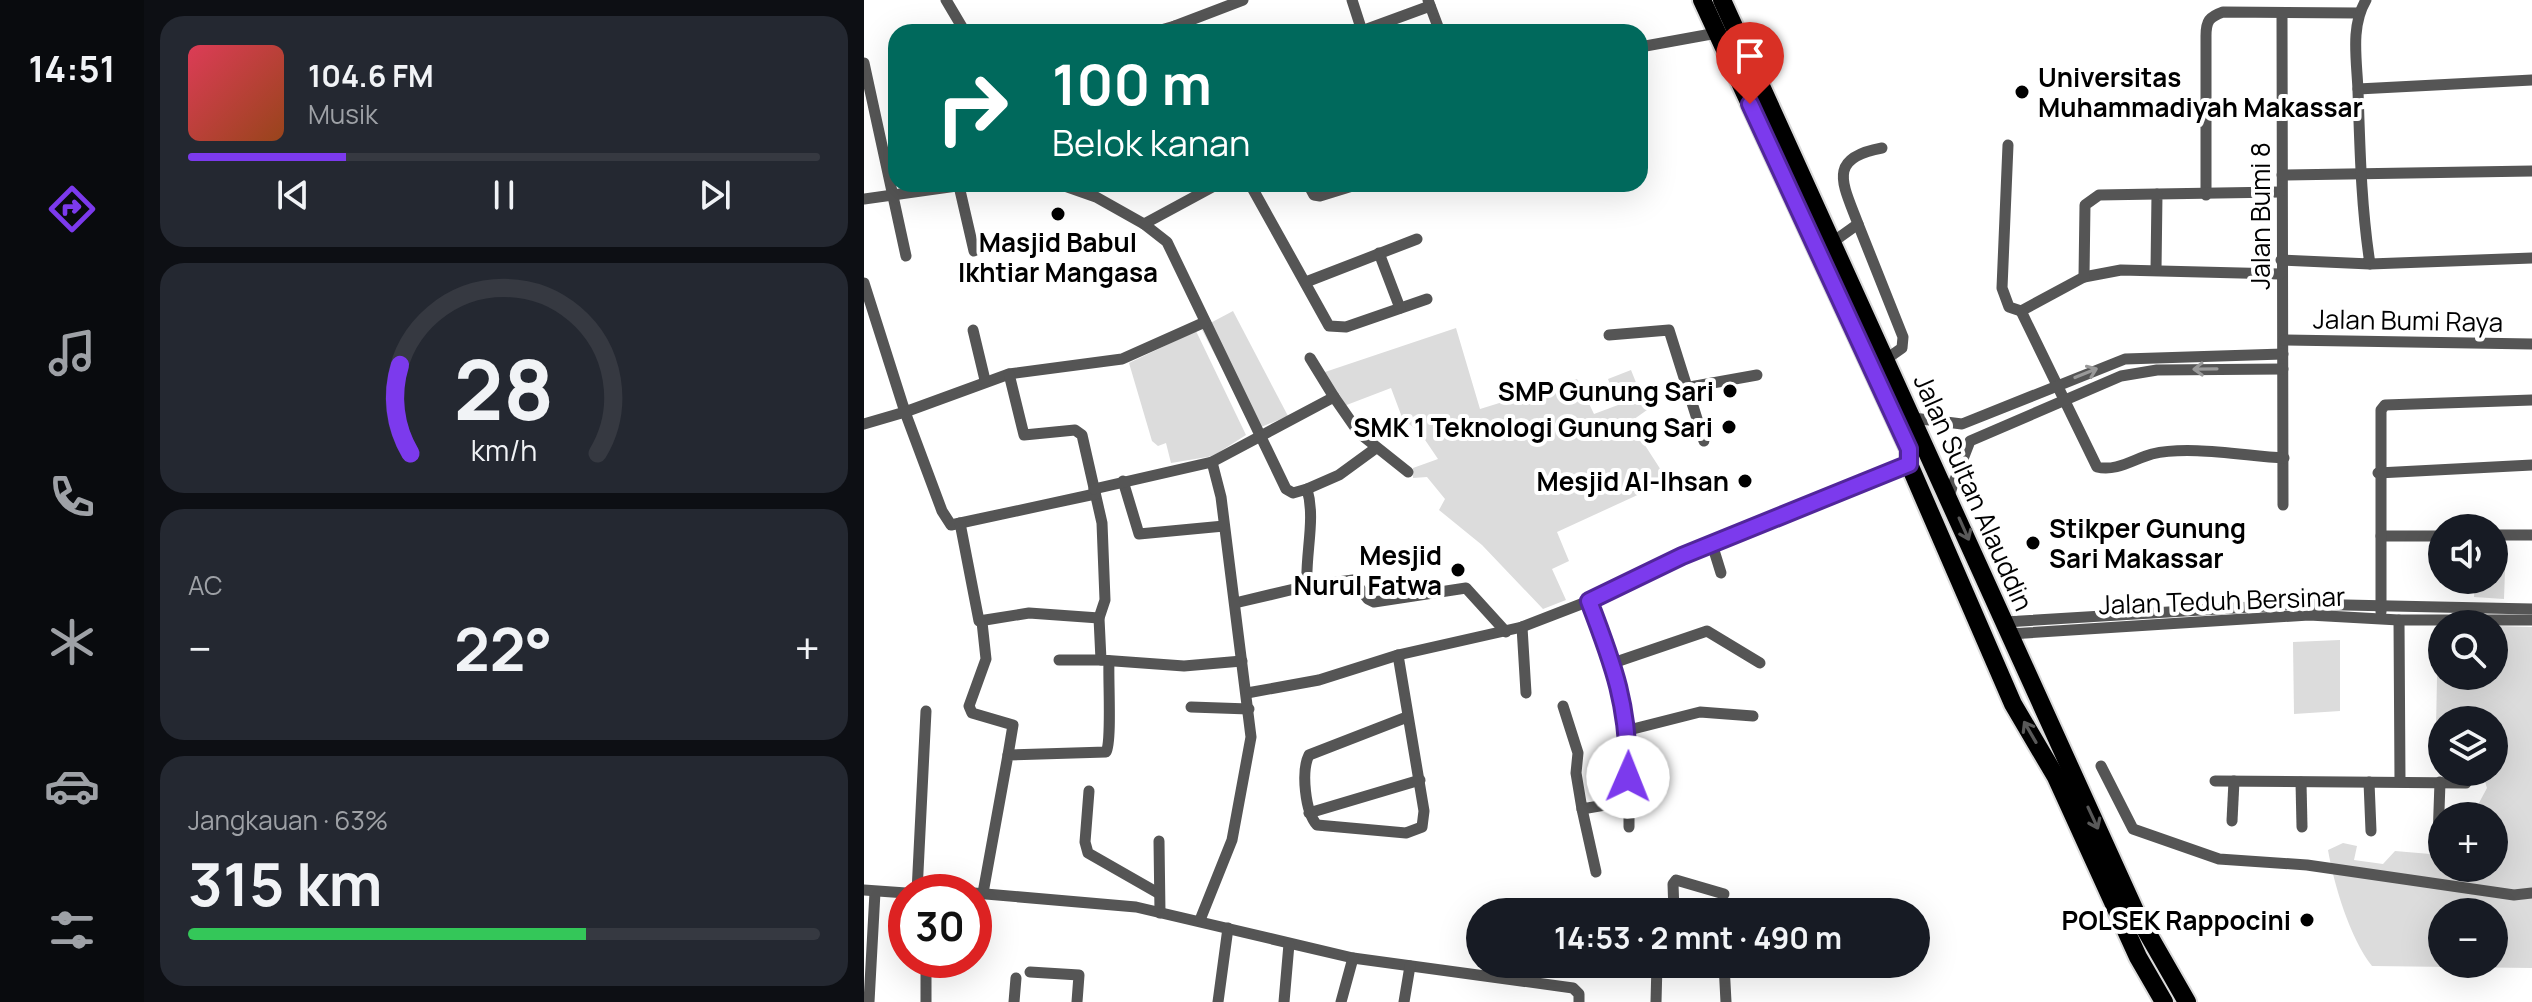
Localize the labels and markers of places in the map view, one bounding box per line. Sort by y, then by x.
pin [1716,22,1784,104]
place label: Universitas Muhammadiyah Makassar [2038,59,2363,125]
marker: Universitas Muhammadiyah Makassar [2013,83,2031,101]
marker: Masjid Babul Ikhtiar Mangasa [1049,205,1067,223]
place label: Masjid Babul Ikhtiar Mangasa [958,224,1158,290]
place label: SMP Gunung Sari [1498,373,1714,409]
marker: SMP Gunung Sari [1721,382,1739,400]
place label: SMK 1 Teknologi Gunung Sari [1353,409,1713,445]
marker: SMK 1 Teknologi Gunung Sari [1720,418,1738,436]
place label: Mesjid Al-Ihsan [1536,463,1729,499]
marker: Mesjid Al-Ihsan [1736,472,1754,490]
place label: Stikper Gunung Sari Makassar [2049,510,2246,576]
marker: Stikper Gunung Sari Makassar [2024,534,2042,552]
place label: Mesjid Nurul Fatwa [1294,537,1442,603]
marker: Mesjid Nurul Fatwa [1449,561,1467,579]
place label: POLSEK Rappocini [2062,902,2291,938]
marker: POLSEK Rappocini [2298,911,2316,929]

